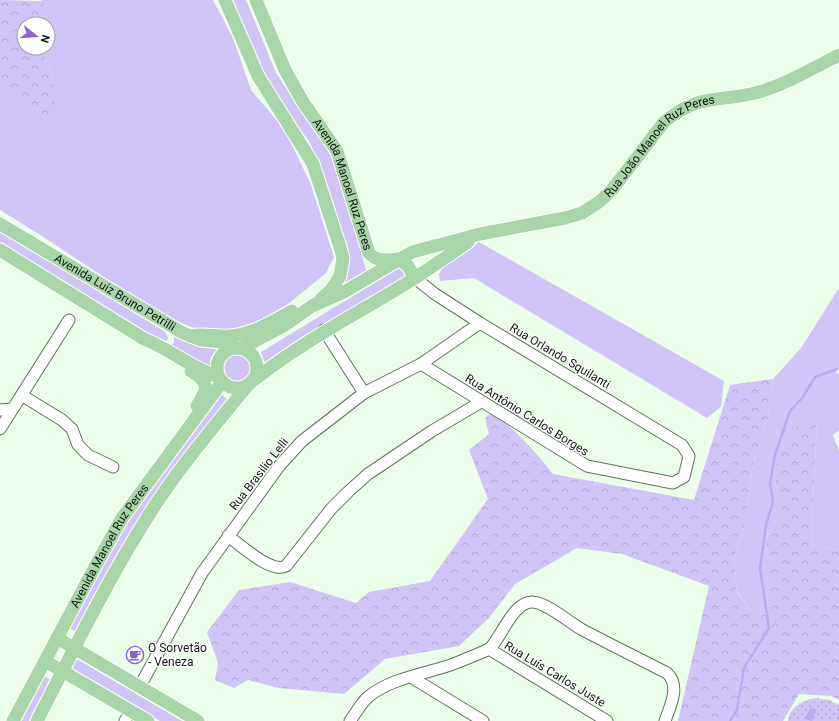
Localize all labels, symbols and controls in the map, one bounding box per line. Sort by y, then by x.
north arrow [16,16,56,56]
text: N [38,33,52,45]
street label: Rua João Manoel Ruz Peres [601,92,715,200]
street label: Avenida Manoel Ruz Peres [310,116,375,252]
street label: Avenida Luiz Bruno Petrilli [52,251,178,334]
street label: Rua Orlando Squilanti [507,320,613,392]
street label: Rua Antônio Carlos Borges [463,371,591,459]
street label: Rua Brasilio Lelli [226,435,292,513]
street label: Avenida Manoel Ruz Peres [67,481,152,610]
street label: Rua Luís Carlos Juste [502,638,608,710]
place label: O Sorvetão - Veneza [148,641,207,669]
cafe icon: O Sorvetão - Veneza [125,645,145,665]

